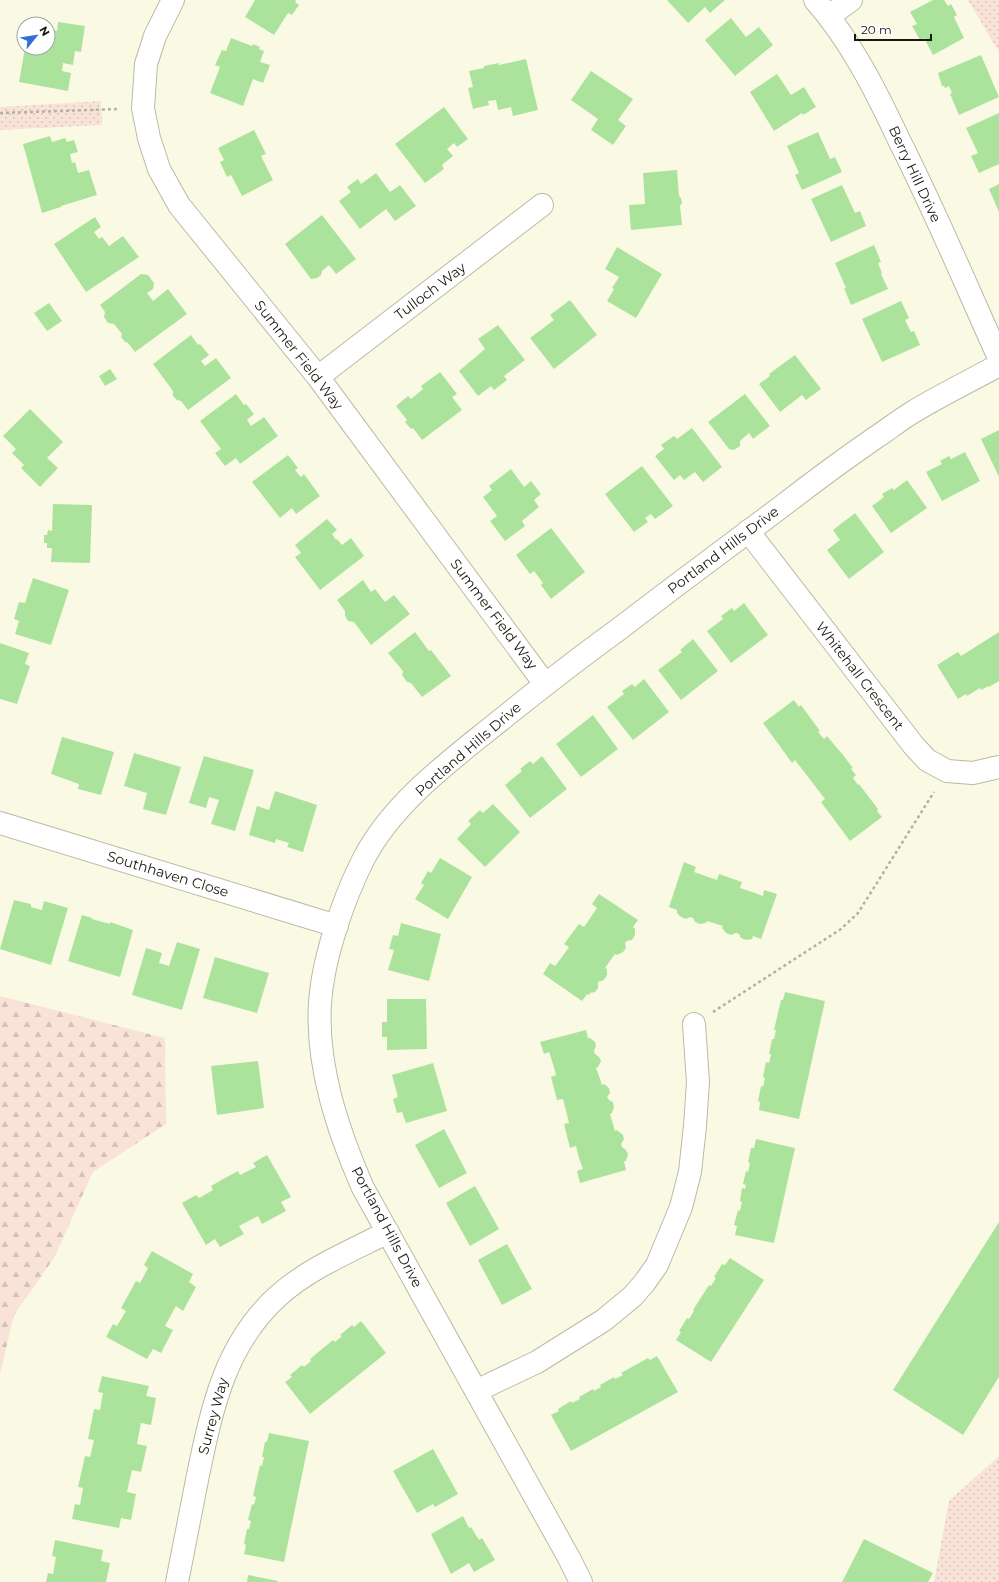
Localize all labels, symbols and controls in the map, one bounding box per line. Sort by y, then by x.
north arrow [16,16,56,56]
scale bar [855,16,931,42]
text: 20 m [861,22,892,37]
text: N [36,24,53,38]
street label: Berry Hill Drive [885,123,945,225]
street label: Tulloch Way [391,258,470,324]
street label: Summer Field Way [251,297,348,414]
street label: Portland Hills Drive [664,502,782,598]
street label: Summer Field Way [447,555,542,673]
street label: Whitehall Crescent [812,618,908,734]
street label: Portland Hills Drive [411,698,525,800]
street label: Southhaven Close [105,847,231,901]
street label: Portland Hills Drive [347,1163,427,1291]
street label: Surrey Way [194,1375,232,1456]

